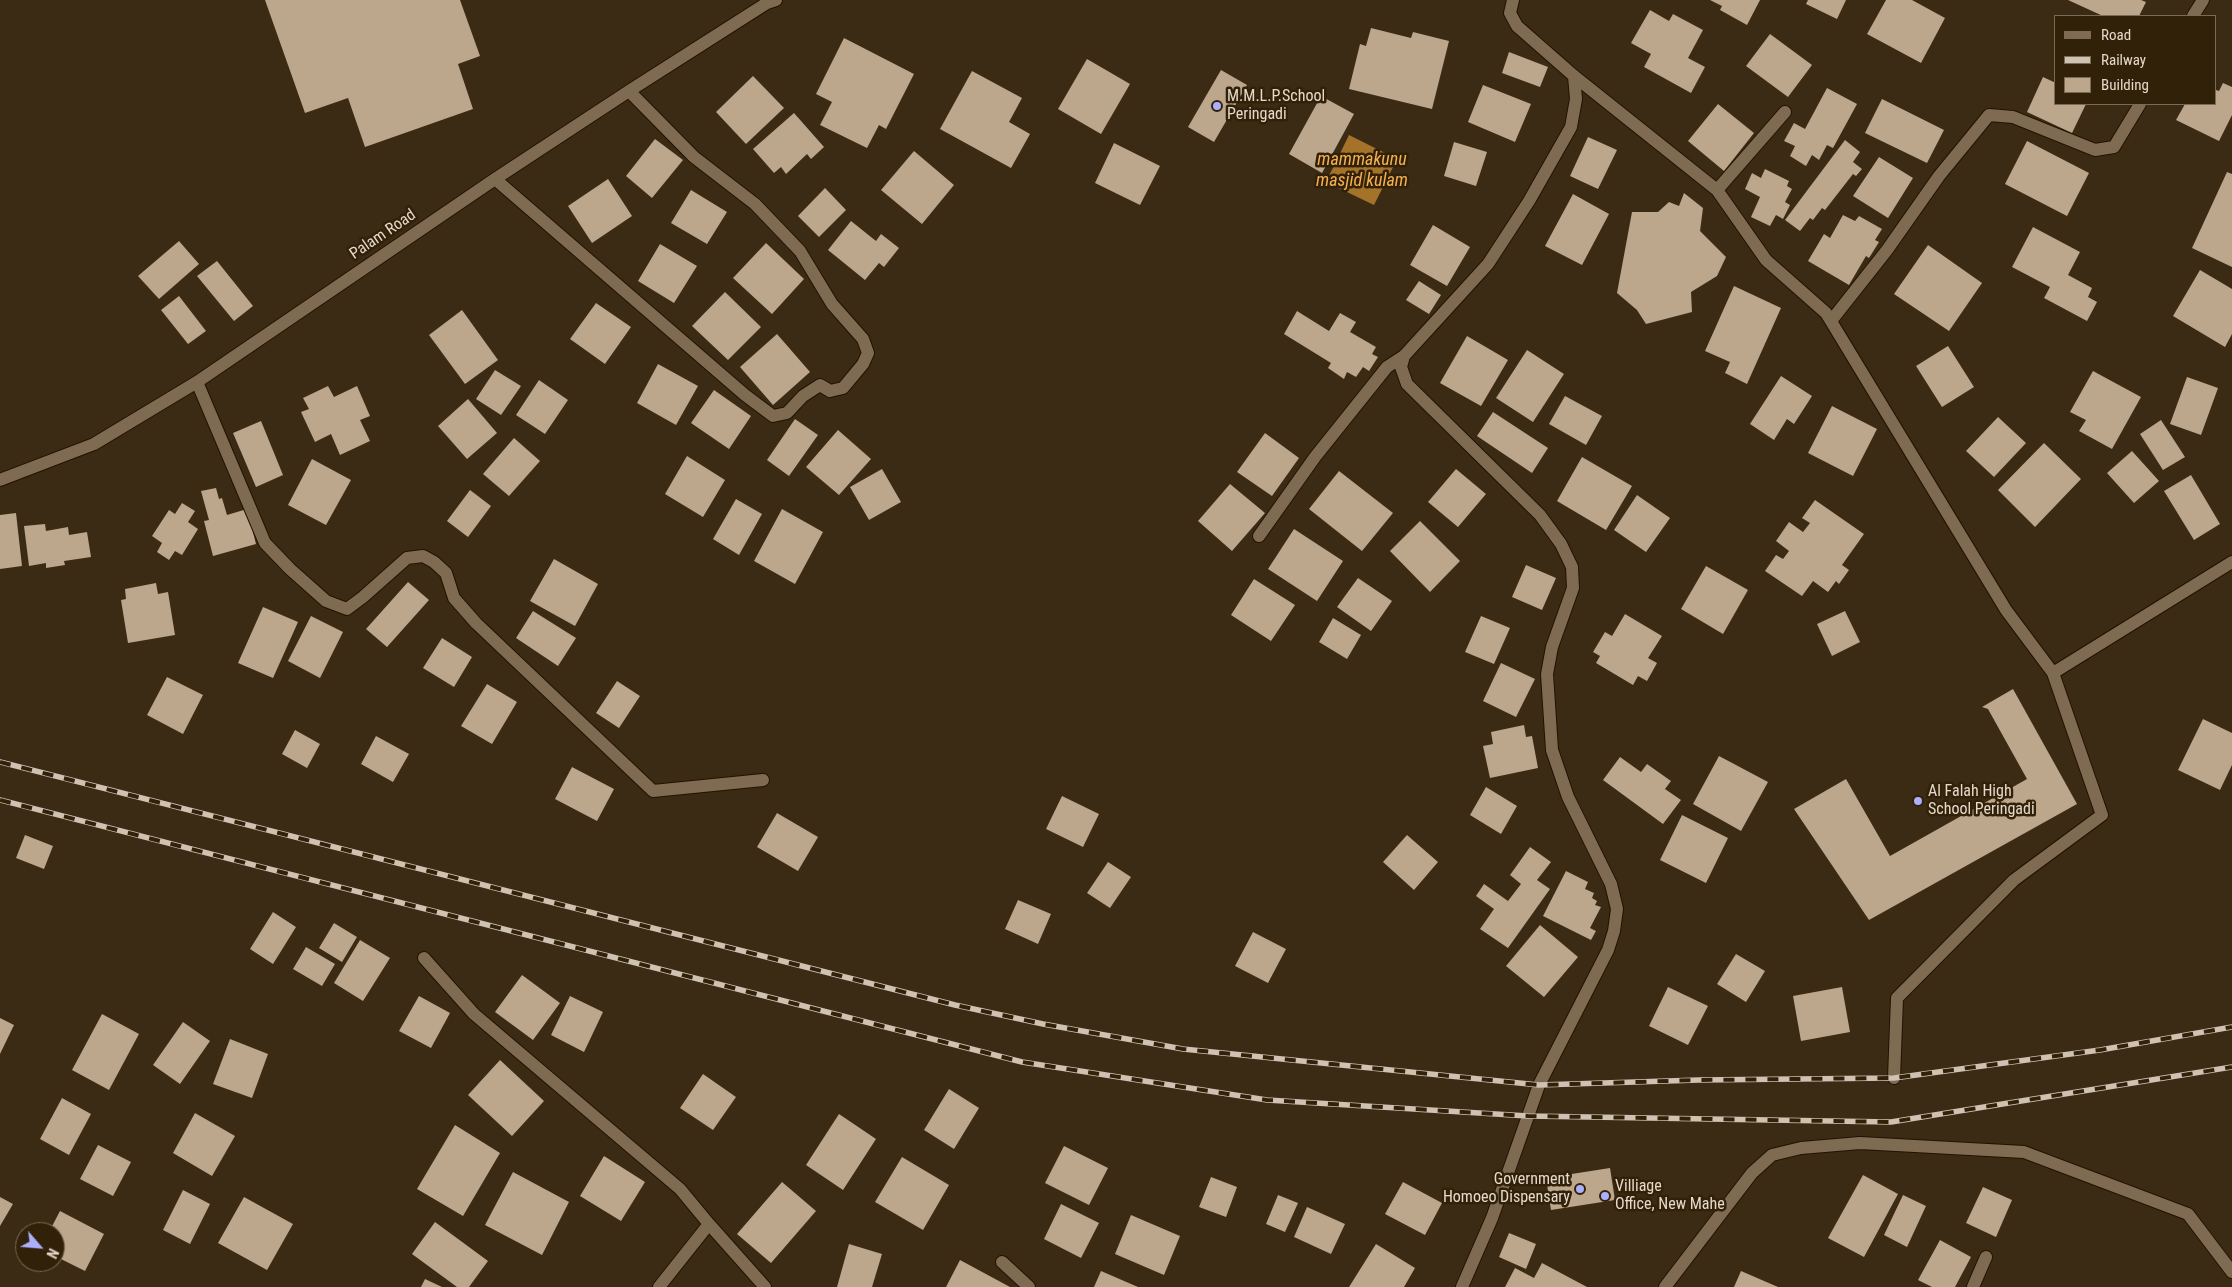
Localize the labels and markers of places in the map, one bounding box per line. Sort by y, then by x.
place label: M.M.L.P.School Peringadi [1227,87,1325,125]
marker: M.M.L.P.School Peringadi [1211,100,1223,112]
place label: Al Falah High School Peringadi [1928,782,2035,820]
marker: Al Falah High School Peringadi [1912,795,1924,807]
place label: Government Homoeo Dispensary [1443,1170,1570,1208]
place label: Villiage Office, New Mahe [1615,1177,1725,1215]
marker: Government Homoeo Dispensary [1574,1183,1586,1195]
marker: Villiage Office, New Mahe [1599,1190,1611,1202]

